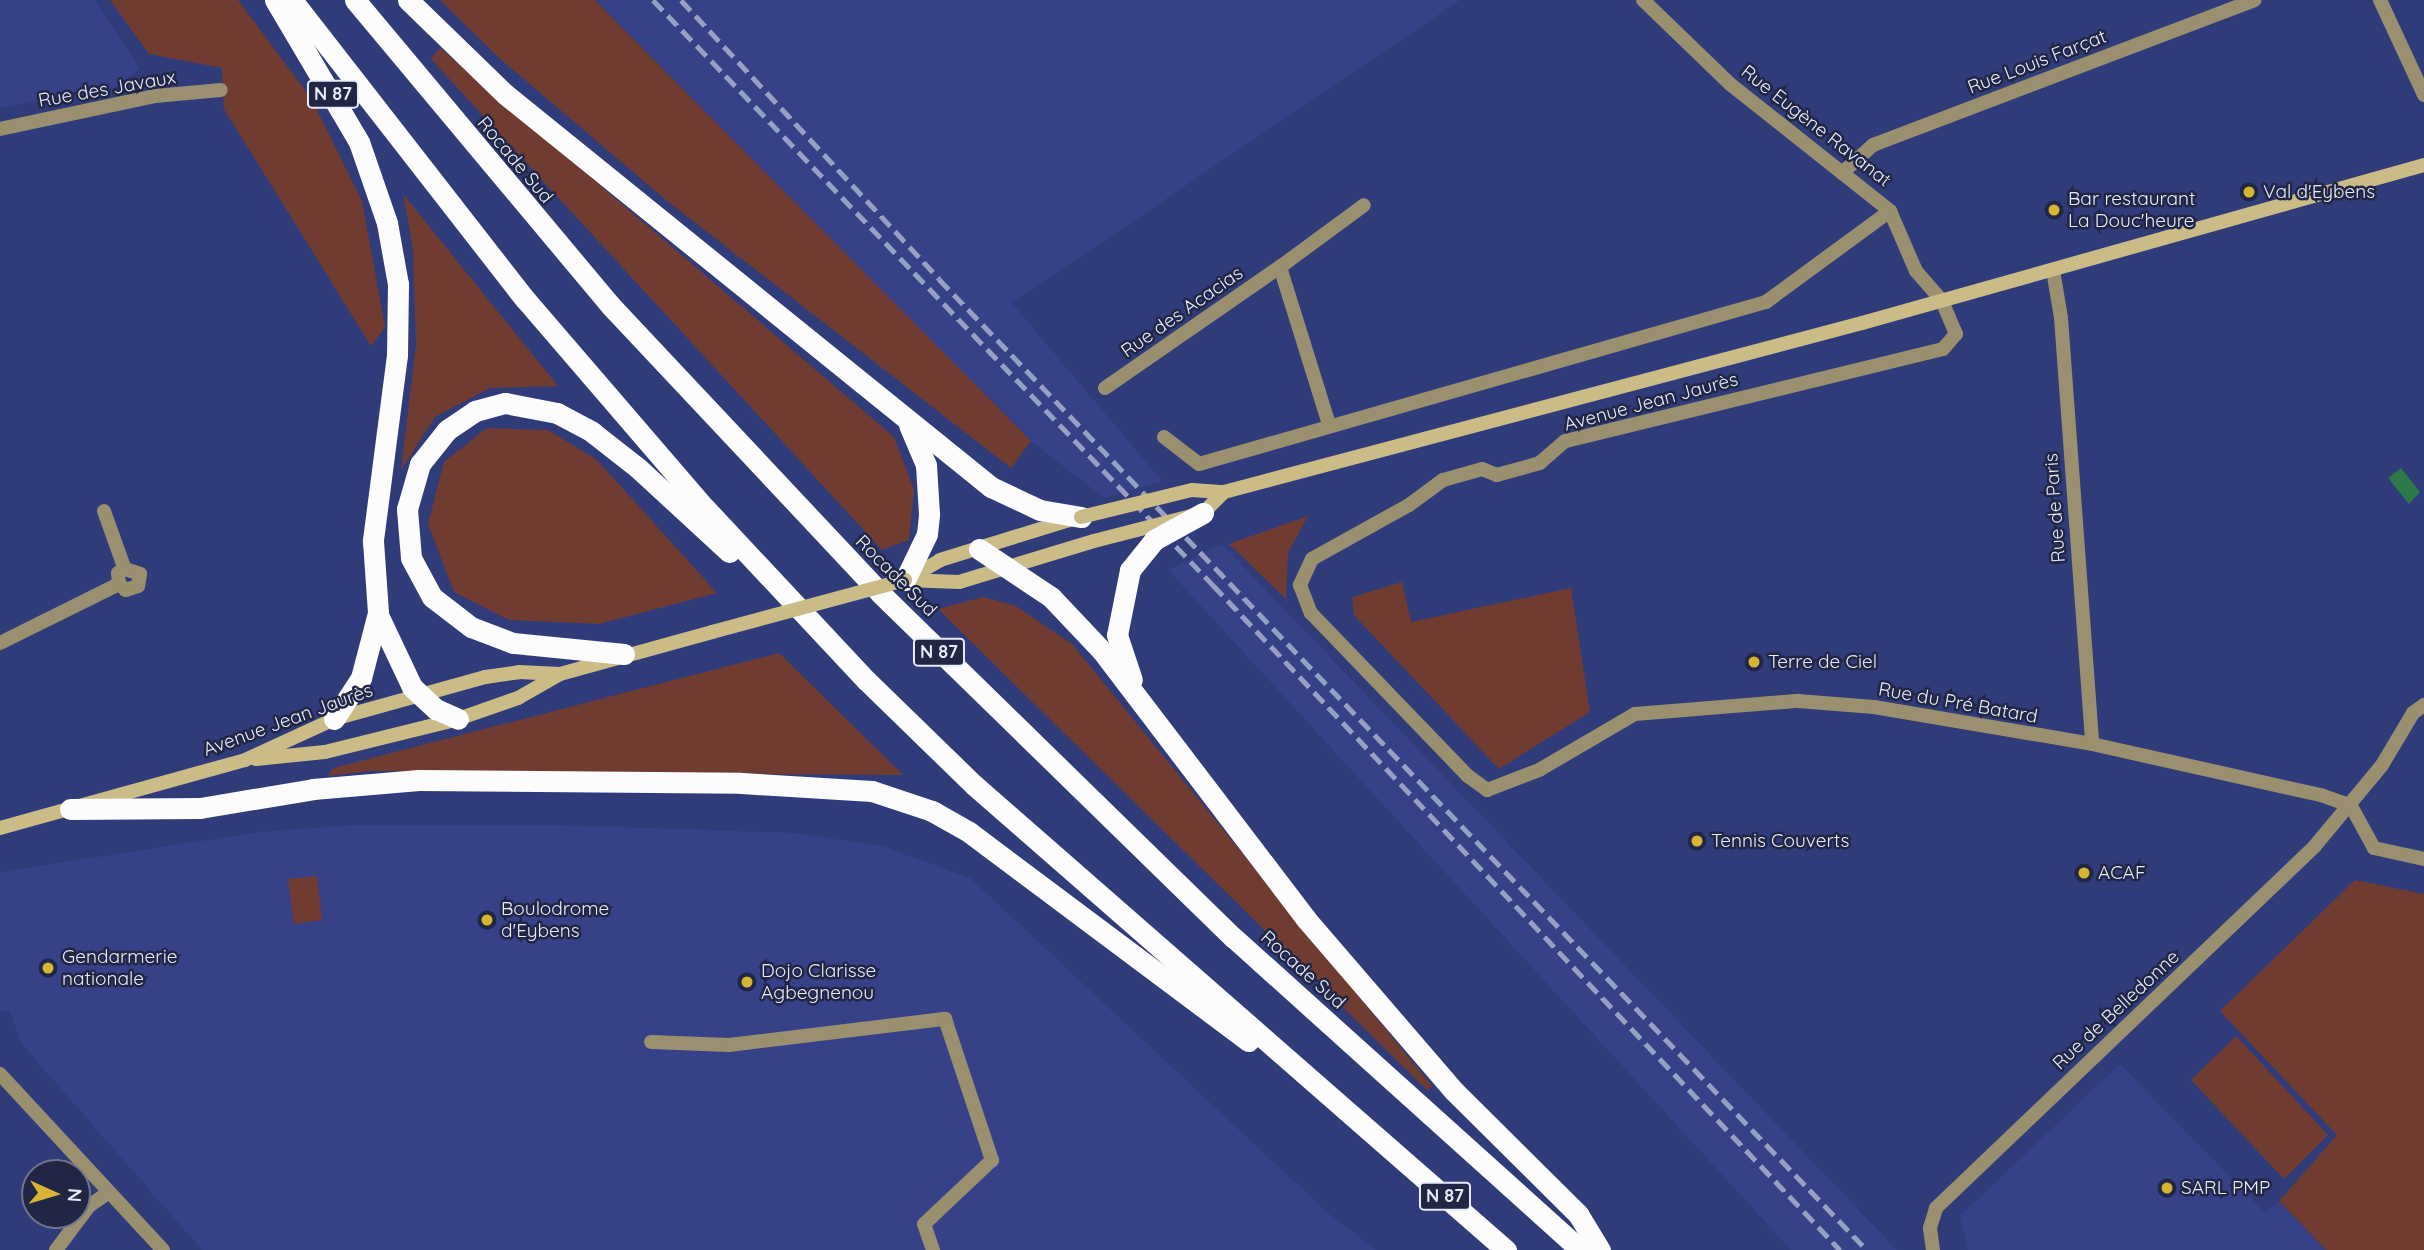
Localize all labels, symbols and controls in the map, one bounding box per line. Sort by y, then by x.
street label: Rue Louis Farçat [1964,25,2110,99]
street label: Rue Eugène Ravanat [1736,60,1896,192]
street label: Rue des Javaux [37,66,177,112]
road number: N 87 [307,80,359,108]
street label: Rocade Sud [472,112,558,208]
place label: Val d'Eybens [2263,181,2375,203]
marker: Val d'Eybens [2241,184,2257,200]
place label: Bar restaurant La Douc'heure [2068,188,2196,232]
marker: Bar restaurant La Douc'heure [2046,202,2062,218]
street label: Rue des Acacias [1117,261,1247,363]
street label: Avenue Jean Jaurès [1562,368,1740,436]
street label: Rue de Paris [2040,452,2070,564]
street label: Rocade Sud [850,530,942,622]
road number: N 87 [913,638,965,666]
place label: Terre de Ciel [1768,651,1877,673]
marker: Terre de Ciel [1746,654,1762,670]
street label: Rue du Pré Batard [1877,678,2039,728]
street label: Avenue Jean Jaurès [200,679,376,761]
place label: Tennis Couverts [1711,830,1849,852]
marker: Tennis Couverts [1689,833,1705,849]
place label: ACAF [2098,862,2146,884]
marker: ACAF [2076,865,2092,881]
place label: Boulodrome d'Eybens [501,898,609,942]
marker: Boulodrome d'Eybens [479,912,495,928]
street label: Rocade Sud [1256,926,1350,1014]
street label: Rue de Belledonne [2048,945,2184,1075]
place label: Gendarmerie nationale [62,946,177,990]
marker: Gendarmerie nationale [40,960,56,976]
place label: Dojo Clarisse Agbegnenou [761,960,876,1004]
marker: Dojo Clarisse Agbegnenou [739,974,755,990]
north arrow [21,1159,91,1229]
place label: SARL PMP [2181,1177,2270,1199]
marker: SARL PMP [2159,1180,2175,1196]
road number: N 87 [1419,1182,1471,1210]
text: N [62,1188,87,1203]

